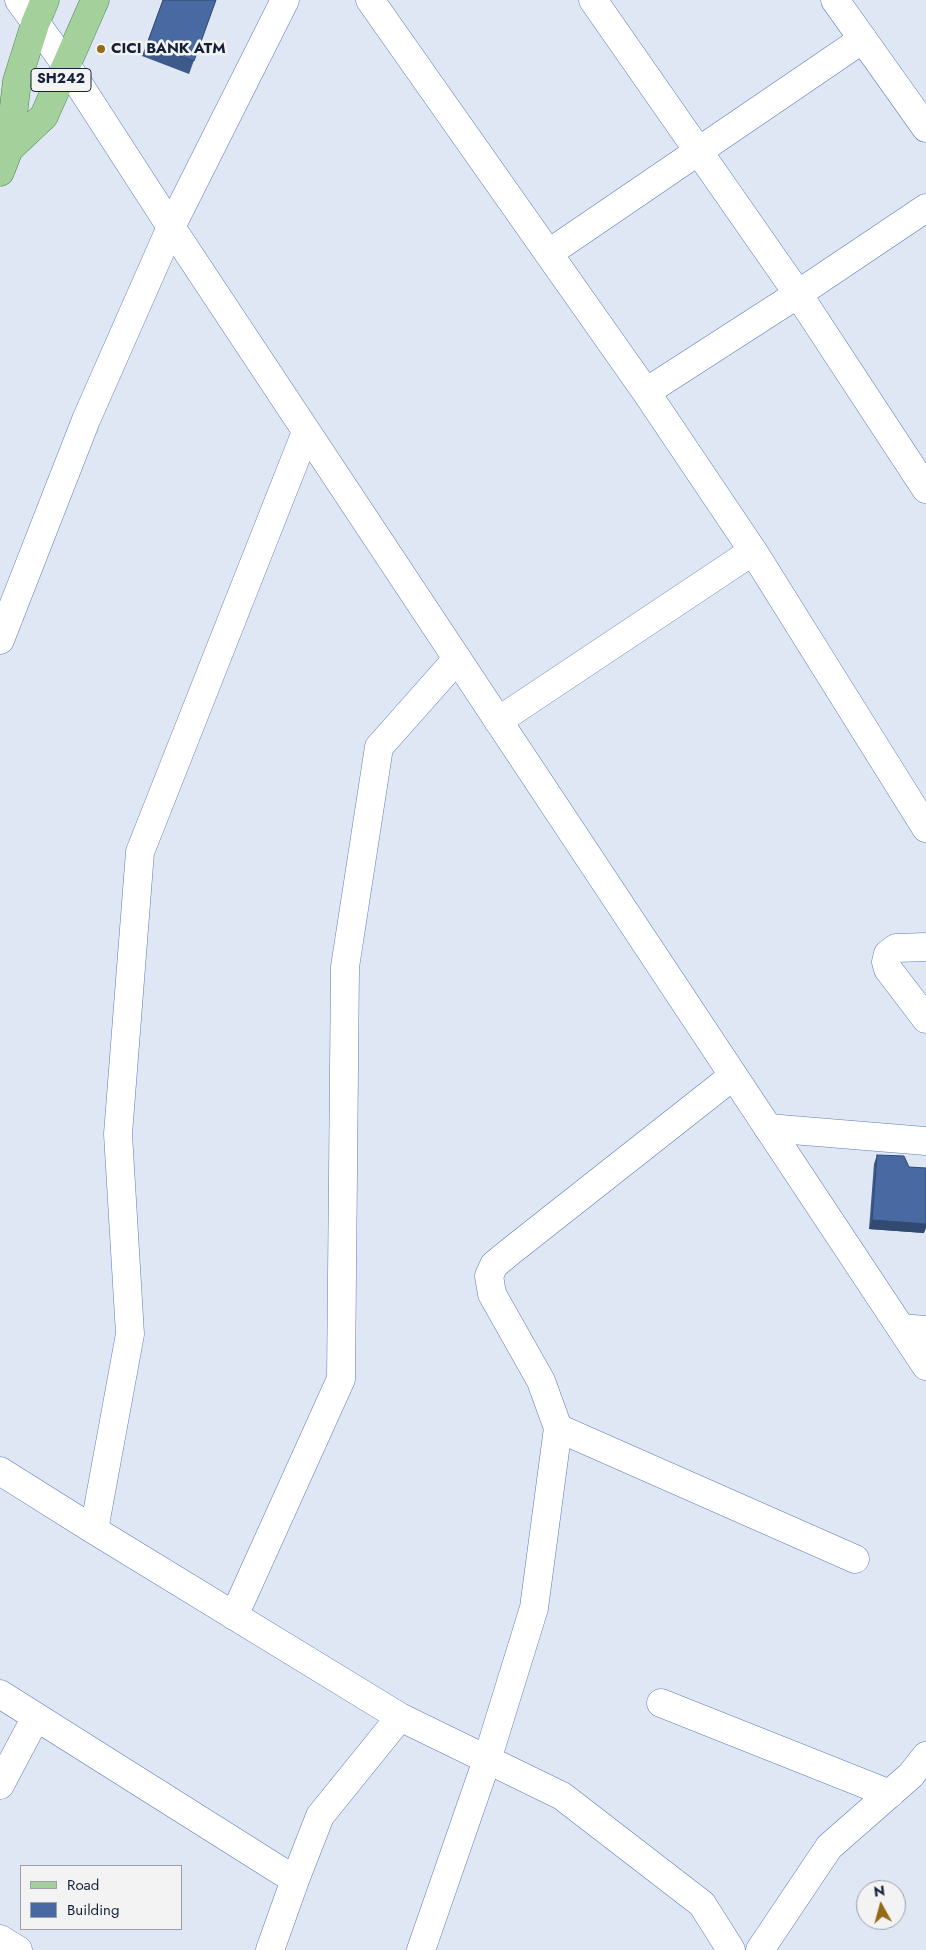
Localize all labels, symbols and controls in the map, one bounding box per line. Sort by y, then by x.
place label: CICI BANK ATM [111,40,226,58]
marker: CICI BANK ATM [95,43,107,55]
road number: SH242 [31,68,91,92]
legend [20,1865,182,1930]
text: Road [67,1874,99,1896]
north arrow [856,1880,906,1930]
text: N [873,1881,886,1902]
text: Building [67,1899,119,1921]

